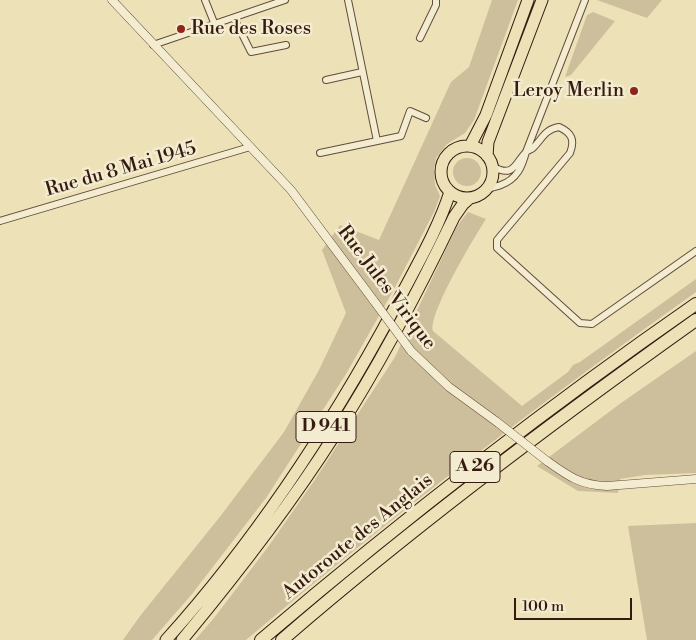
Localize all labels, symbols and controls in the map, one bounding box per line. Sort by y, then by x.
place label: Rue des Roses [191,18,311,40]
marker: Rue des Roses [175,23,187,35]
place label: Leroy Merlin [513,80,624,102]
marker: Leroy Merlin [628,85,640,97]
street label: Rue du 8 Mai 1945 [43,138,199,202]
street label: Rue Jules Virique [332,221,440,355]
road number: D 941 [296,412,356,442]
road number: A 26 [450,452,500,482]
street label: Autoroute des Anglais [278,469,438,605]
scale bar [516,588,634,620]
text: 100 m [522,597,564,616]

